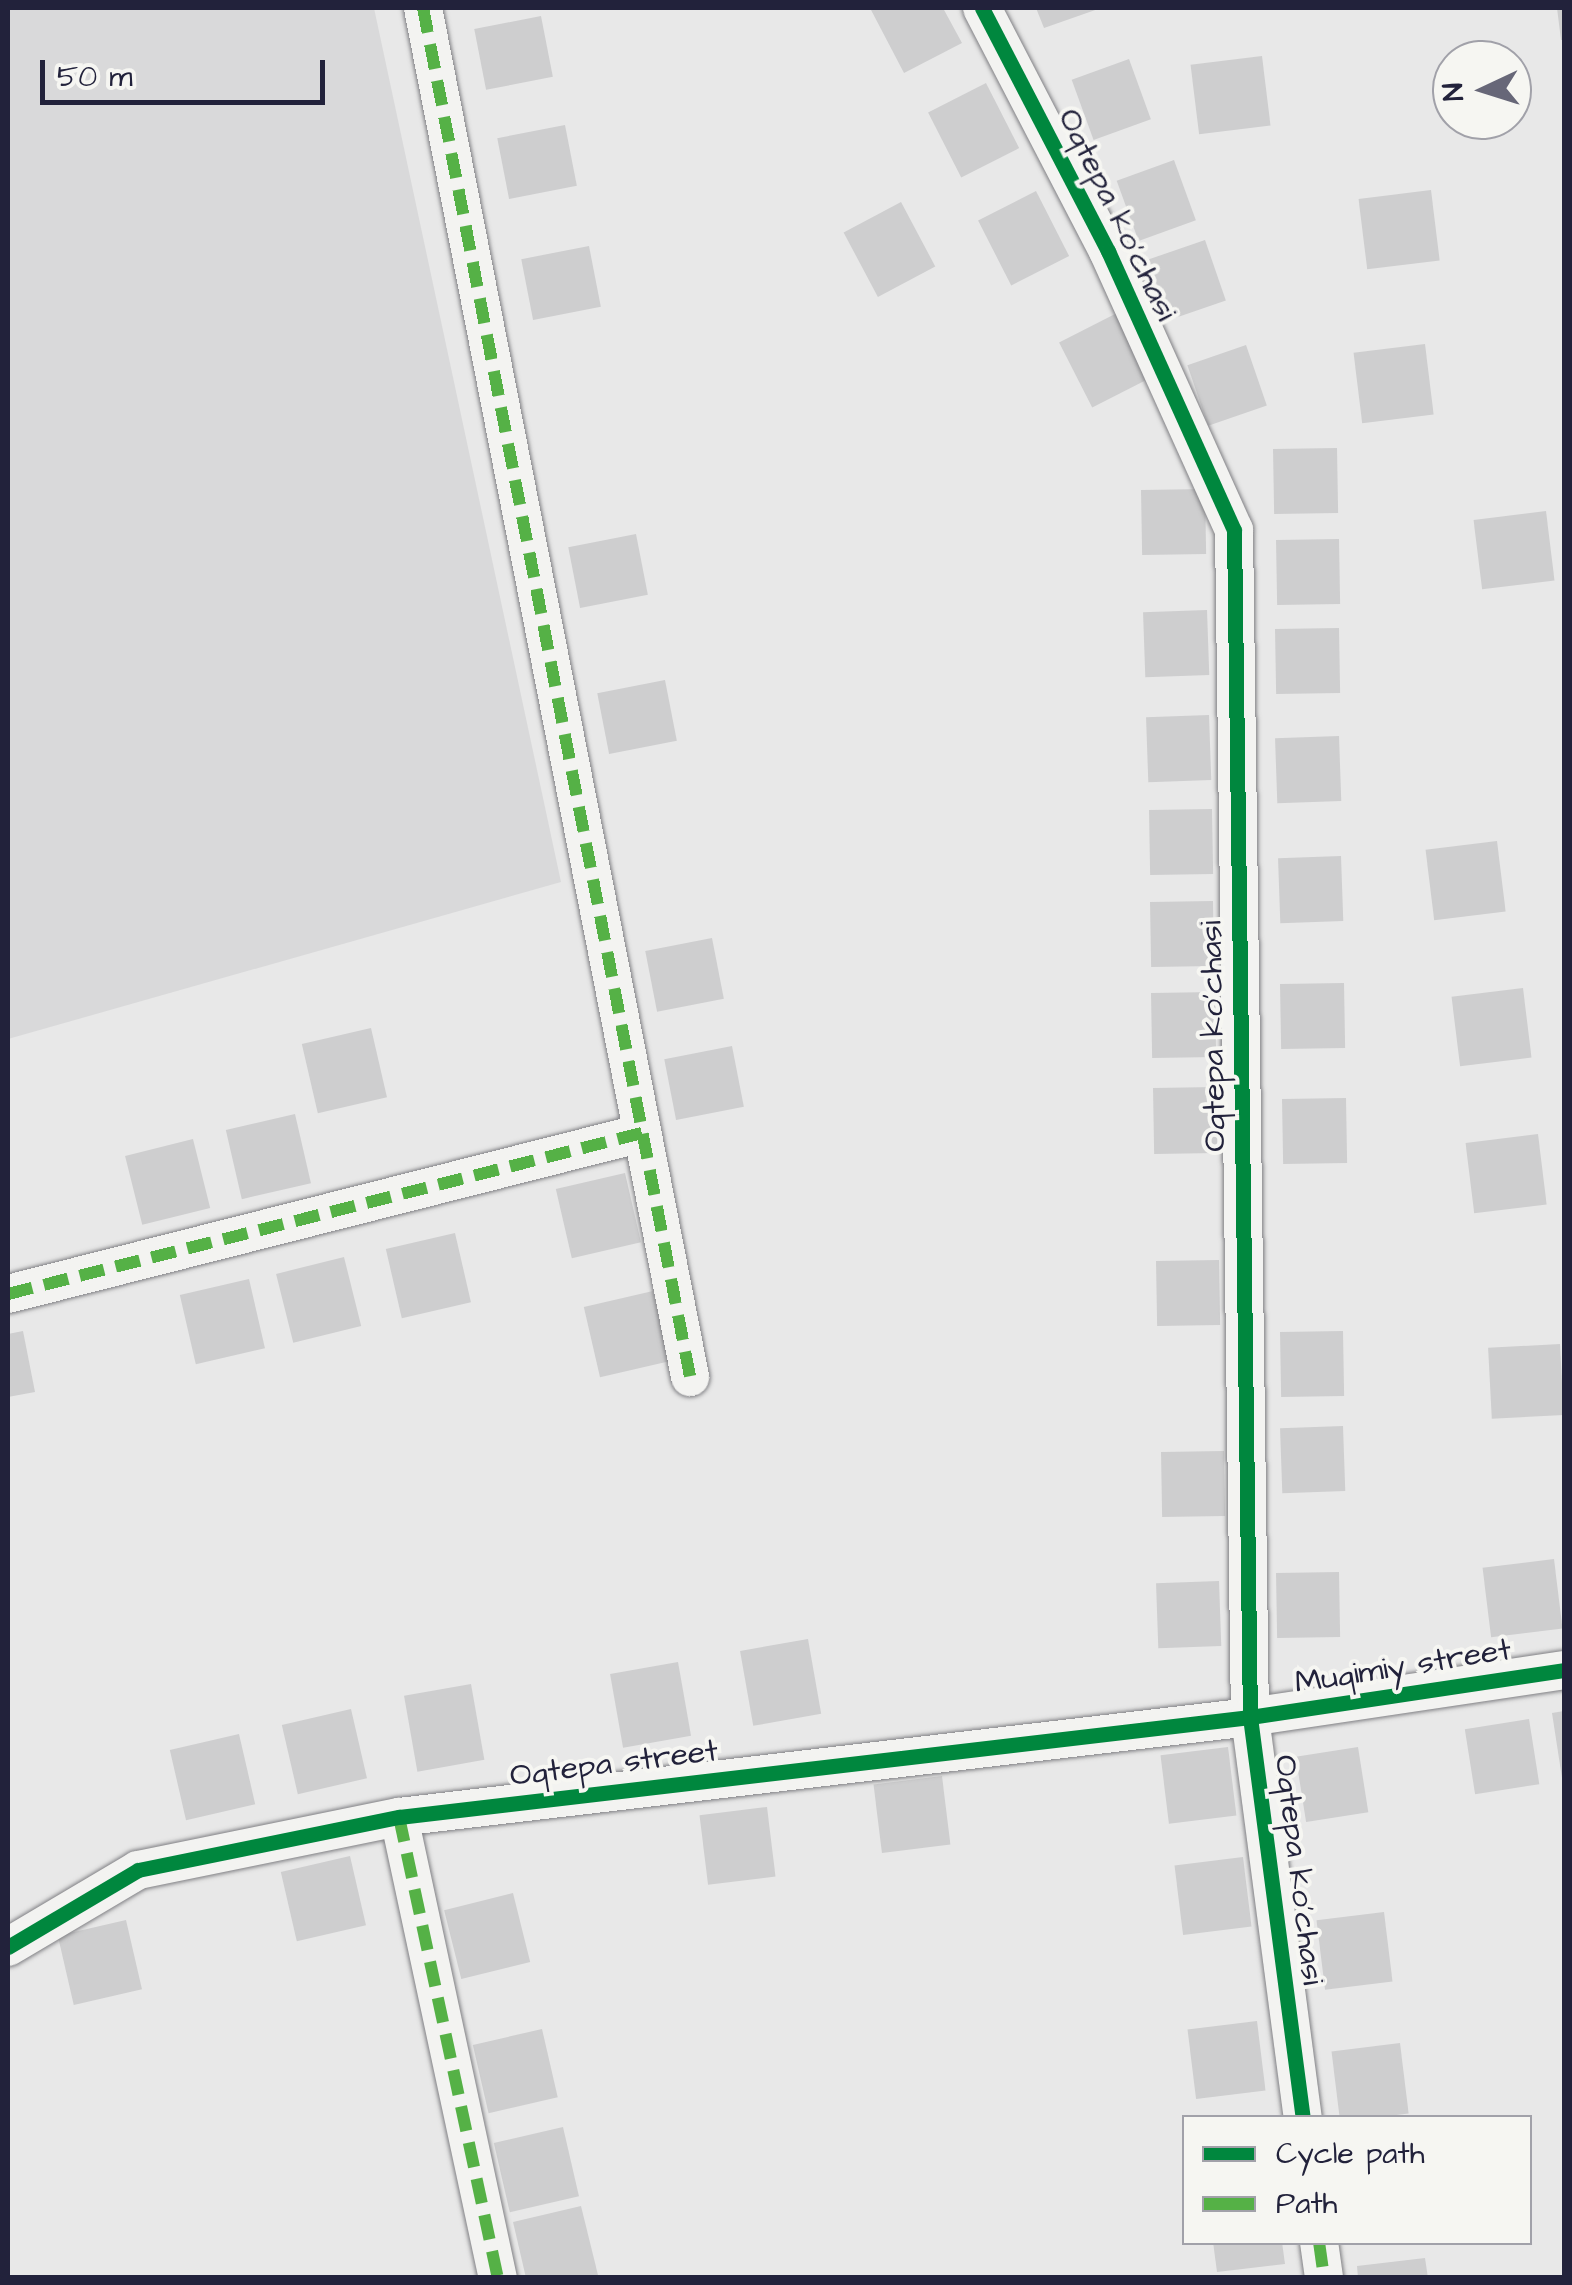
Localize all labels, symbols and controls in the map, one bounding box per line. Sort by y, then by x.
scale bar [45,40,330,102]
north arrow [1432,40,1532,140]
text: 50 m [57,56,133,98]
text: N [1434,82,1474,102]
street label: Oqtepa ko'chasi [1049,103,1185,327]
street label: Oqtepa ko'chasi [1193,920,1235,1152]
street label: Muqimiy street [1292,1631,1514,1703]
street label: Oqtepa street [508,1732,720,1796]
street label: Oqtepa ko'chasi [1265,1753,1331,1987]
legend [1182,2115,1532,2245]
text: Cycle path [1276,2133,1425,2175]
text: Path [1276,2183,1337,2225]

